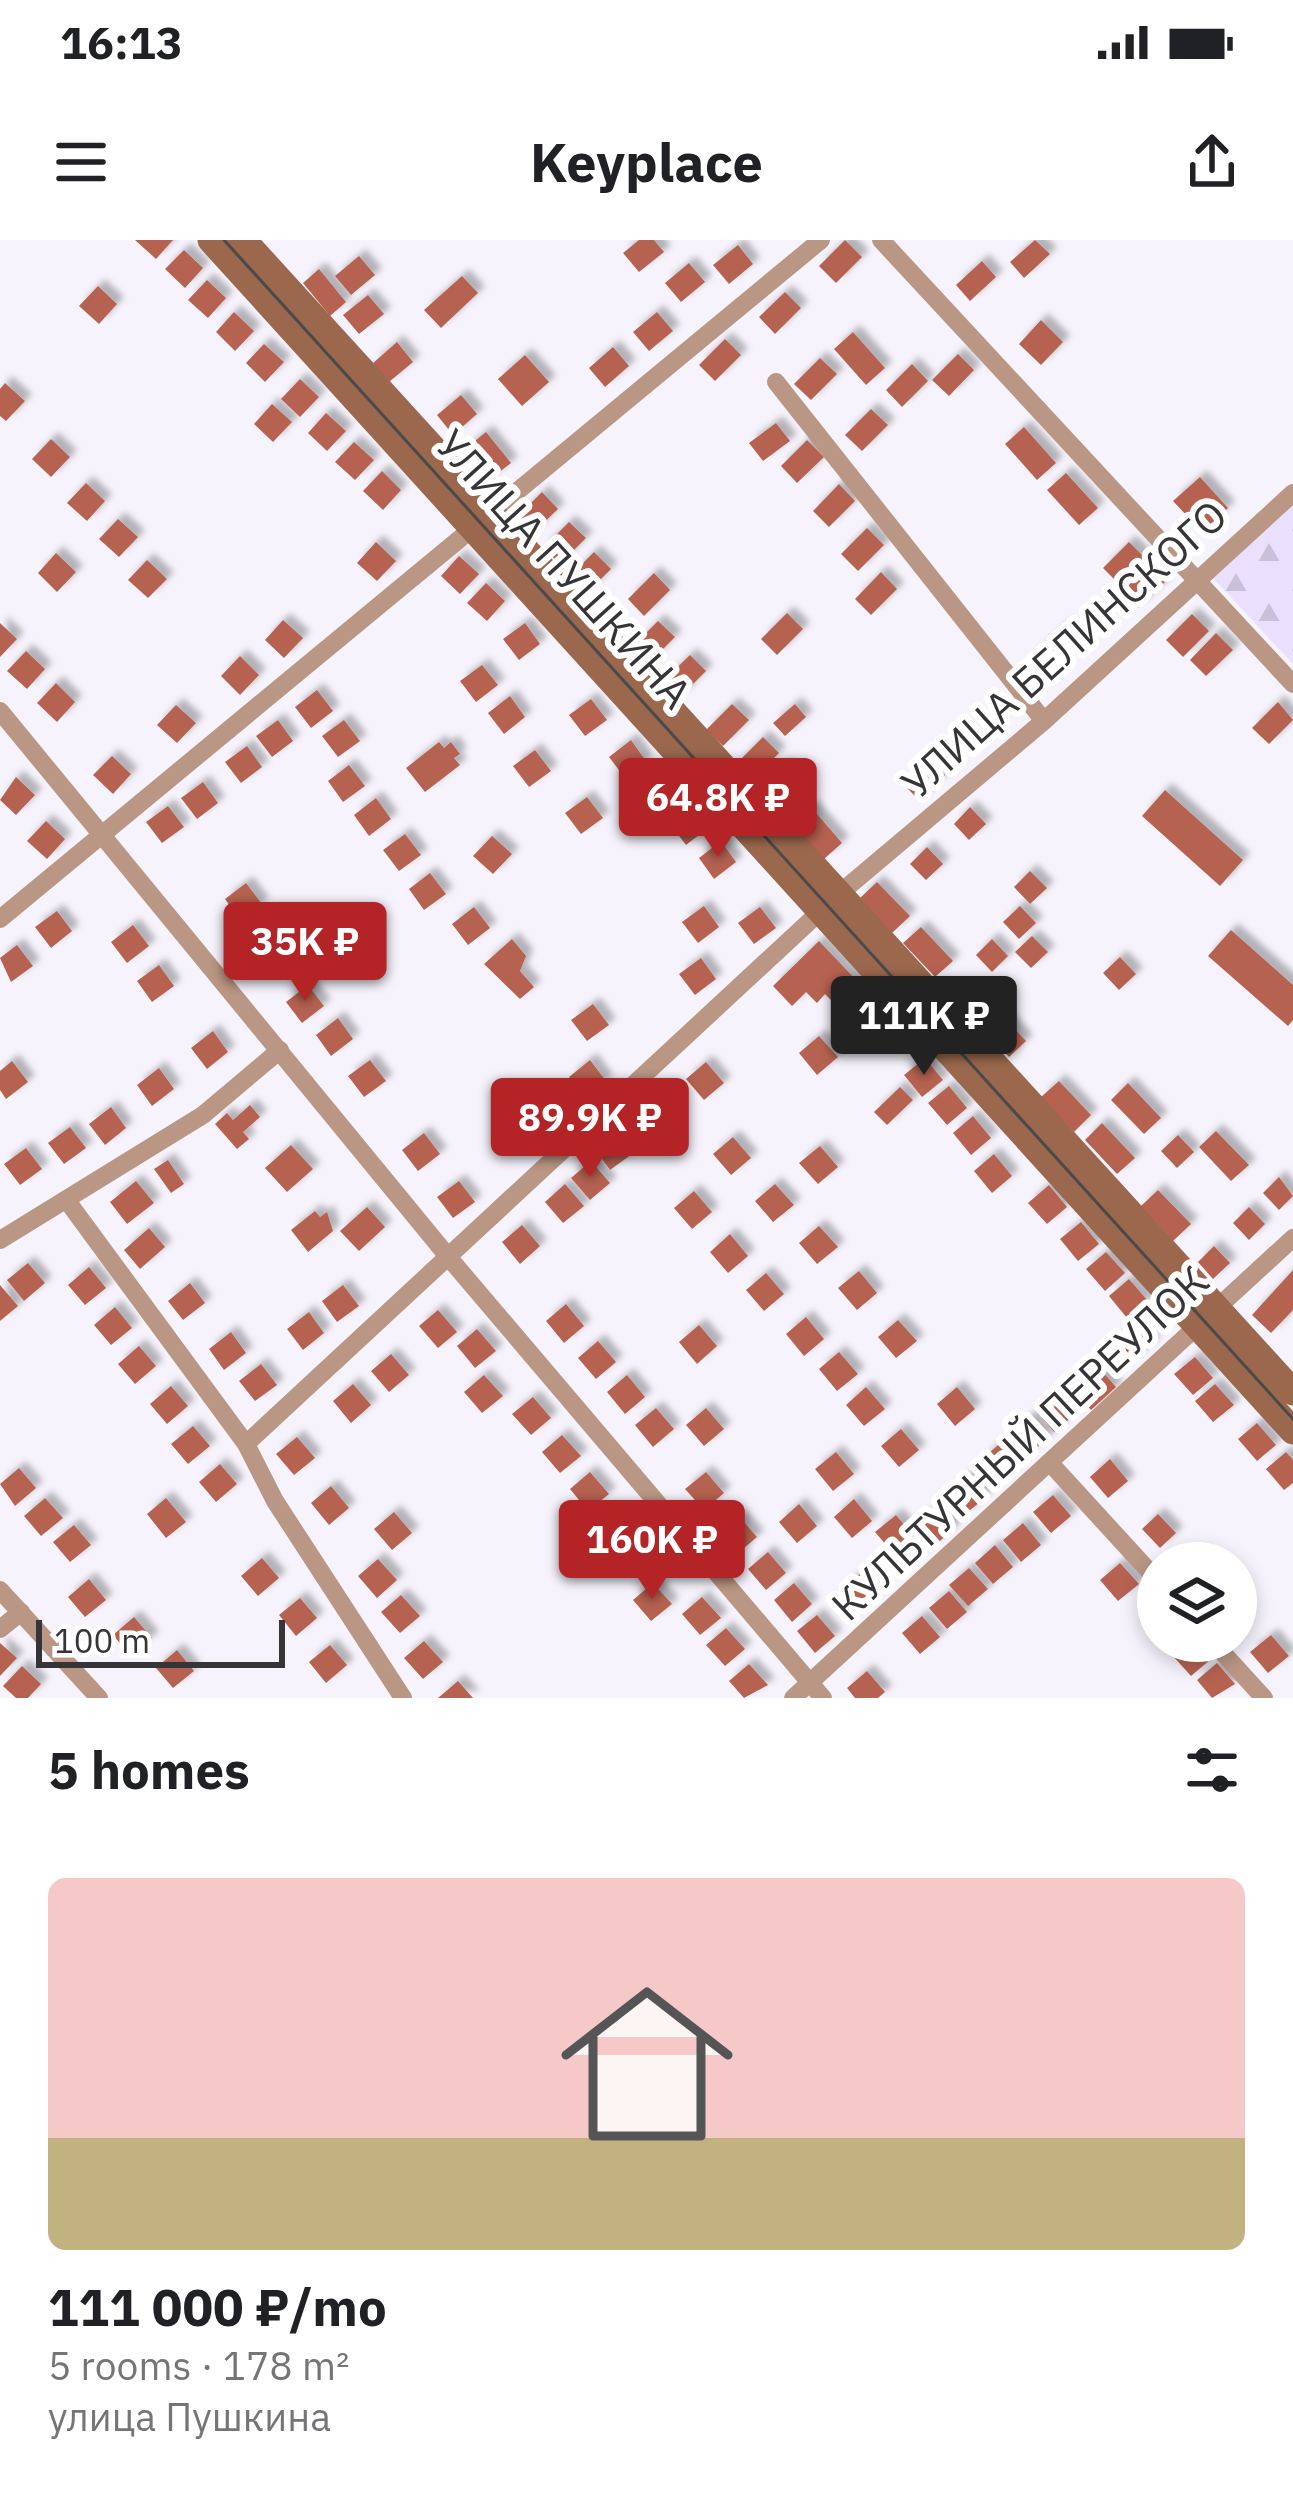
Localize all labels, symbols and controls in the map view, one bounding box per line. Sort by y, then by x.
text: 16:13 [60,13,183,71]
text: Keyplace [530,127,763,197]
icon: menu [48,129,114,195]
icon: share [1179,129,1245,195]
street label: УЛИЦА ПУШКИНА [424,418,704,720]
street label: УЛИЦА БЕЛИНСКОГО [889,488,1238,810]
pin: 64.8K ₽ [607,758,829,860]
text: 64.8K ₽ [646,771,790,822]
pin: 35K ₽ [221,902,389,1004]
text: 35K ₽ [251,915,359,966]
pin: 111K ₽ [826,976,1022,1078]
text: 111K ₽ [858,989,990,1040]
pin: 89.9K ₽ [479,1078,701,1180]
text: 89.9K ₽ [518,1091,662,1142]
street label: КУЛЬТУРНЫЙ ПЕРЕУЛОК [819,1253,1220,1632]
pin: 160K ₽ [554,1500,750,1602]
text: 160K ₽ [586,1513,718,1564]
map controls [1137,1542,1257,1662]
button: layers [1137,1542,1257,1662]
scale bar [36,1614,285,1667]
text: 100 m [54,1619,150,1662]
text: 5 homes [48,1737,250,1803]
icon: filters [1179,1737,1245,1803]
icon: home [539,1956,755,2172]
text: 111 000 ₽/mo [48,2274,387,2340]
text: 5 rooms · 178 m² [48,2340,350,2391]
text: улица Пушкина [48,2391,331,2442]

